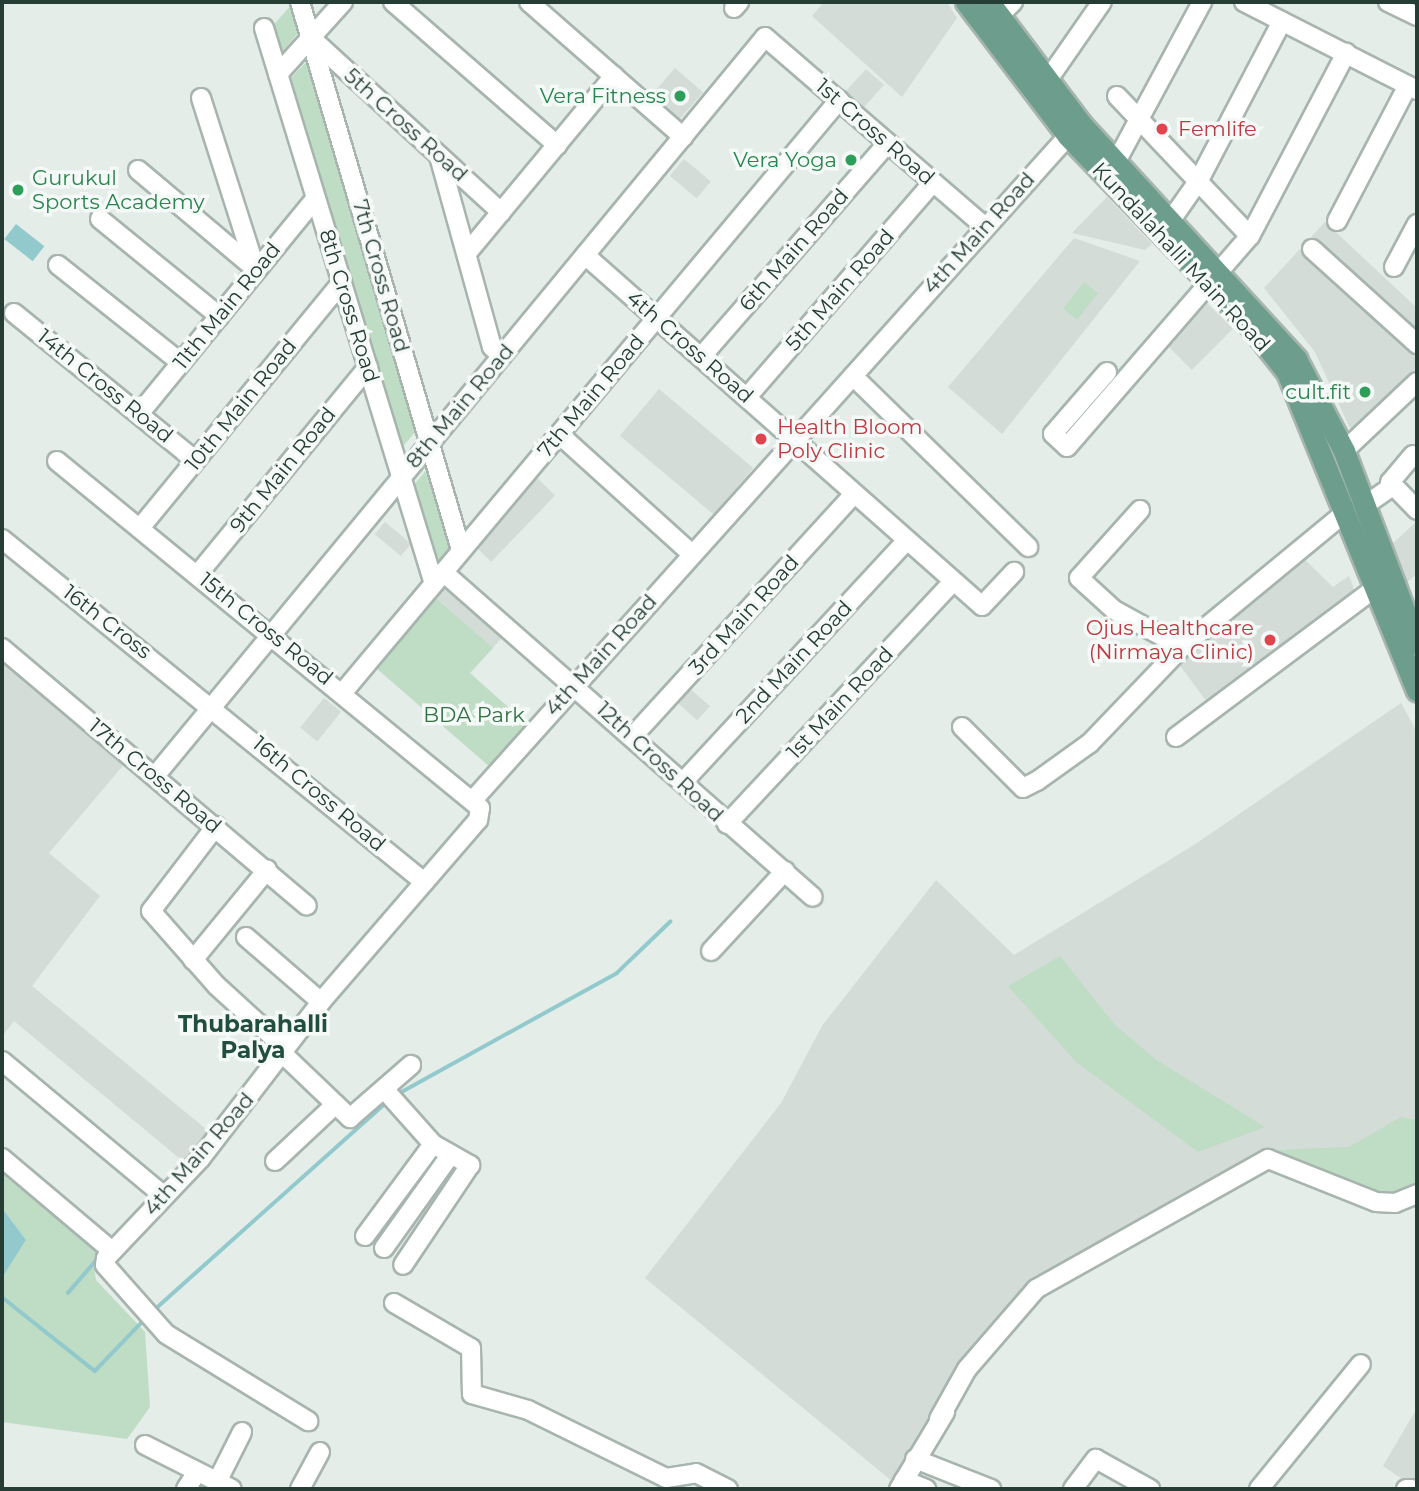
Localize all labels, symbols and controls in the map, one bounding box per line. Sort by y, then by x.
street label: 5th Cross Road [339,63,473,187]
street label: 1st Cross Road [811,74,939,190]
place label: Vera Fitness [540,83,666,109]
marker: Vera Fitness [672,88,688,104]
place label: Femlife [1178,116,1257,142]
marker: Femlife [1152,119,1172,139]
place label: Vera Yoga [733,147,837,173]
marker: Vera Yoga [843,152,859,168]
street label: Kundalahalli Main Road [1087,157,1275,357]
place label: Gurukul Sports Academy [32,165,205,215]
street label: 4th Main Road [918,167,1040,299]
marker: Gurukul Sports Academy [10,182,26,198]
street label: 6th Main Road [734,184,854,316]
street label: 7th Cross Road [347,197,415,355]
street label: 5th Main Road [780,224,900,356]
street label: 8th Cross Road [314,226,384,386]
street label: 11th Main Road [168,237,286,375]
street label: 4th Cross Road [622,285,758,409]
street label: 14th Cross Road [32,324,178,448]
street label: 7th Main Road [532,329,650,463]
street label: 10th Main Road [180,334,302,476]
street label: 8th Main Road [401,339,519,473]
place label: cult.fit [1285,379,1351,405]
marker: cult.fit [1357,384,1373,400]
street label: 9th Main Road [225,402,341,538]
place label: Health Bloom Poly Clinic [777,414,923,464]
marker: Health Bloom Poly Clinic [751,429,771,449]
street label: 3rd Main Road [684,550,804,680]
street label: 15th Cross Road [194,567,338,691]
street label: 16th Cross [58,580,156,664]
street label: 4th Main Road [540,589,662,721]
street label: 2nd Main Road [731,595,857,729]
place label: Ojus Healthcare (Nirmaya Clinic) [1086,615,1254,665]
marker: Ojus Healthcare (Nirmaya Clinic) [1260,630,1280,650]
street label: 1st Main Road [781,642,899,764]
street label: 12th Cross Road [591,697,729,827]
park label: BDA Park [423,702,525,728]
street label: 17th Cross Road [84,713,226,839]
street label: 16th Cross Road [247,731,391,857]
district label: Thubarahalli Palya [178,1010,328,1064]
street label: 4th Main Road [139,1087,259,1221]

